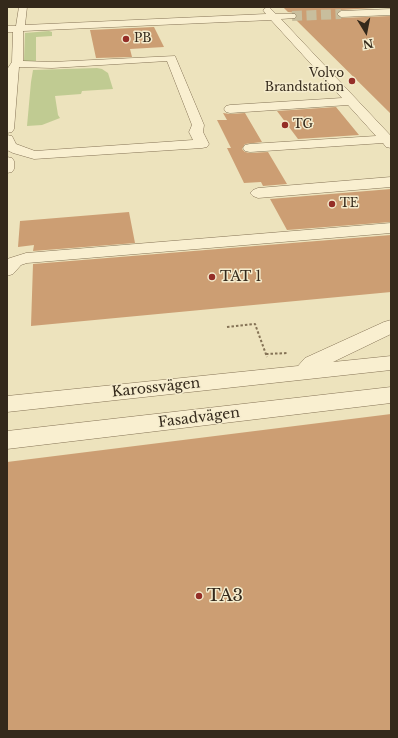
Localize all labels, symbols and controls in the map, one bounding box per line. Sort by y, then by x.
north arrow [346,12,386,52]
place label: PB [134,32,151,46]
marker: PB [121,34,131,44]
text: N [362,36,374,52]
place label: Volvo Brandstation [265,67,344,95]
marker: Volvo Brandstation [347,76,357,86]
place label: TG [293,118,313,132]
marker: TG [280,120,290,130]
place label: TE [340,197,358,211]
marker: TE [327,199,337,209]
place label: TAT 1 [220,269,262,285]
marker: TAT 1 [207,272,217,282]
street label: Karossvägen [111,375,201,401]
street label: Fasadvägen [157,405,241,431]
place label: TA3 [207,586,243,606]
marker: TA3 [194,591,204,601]

